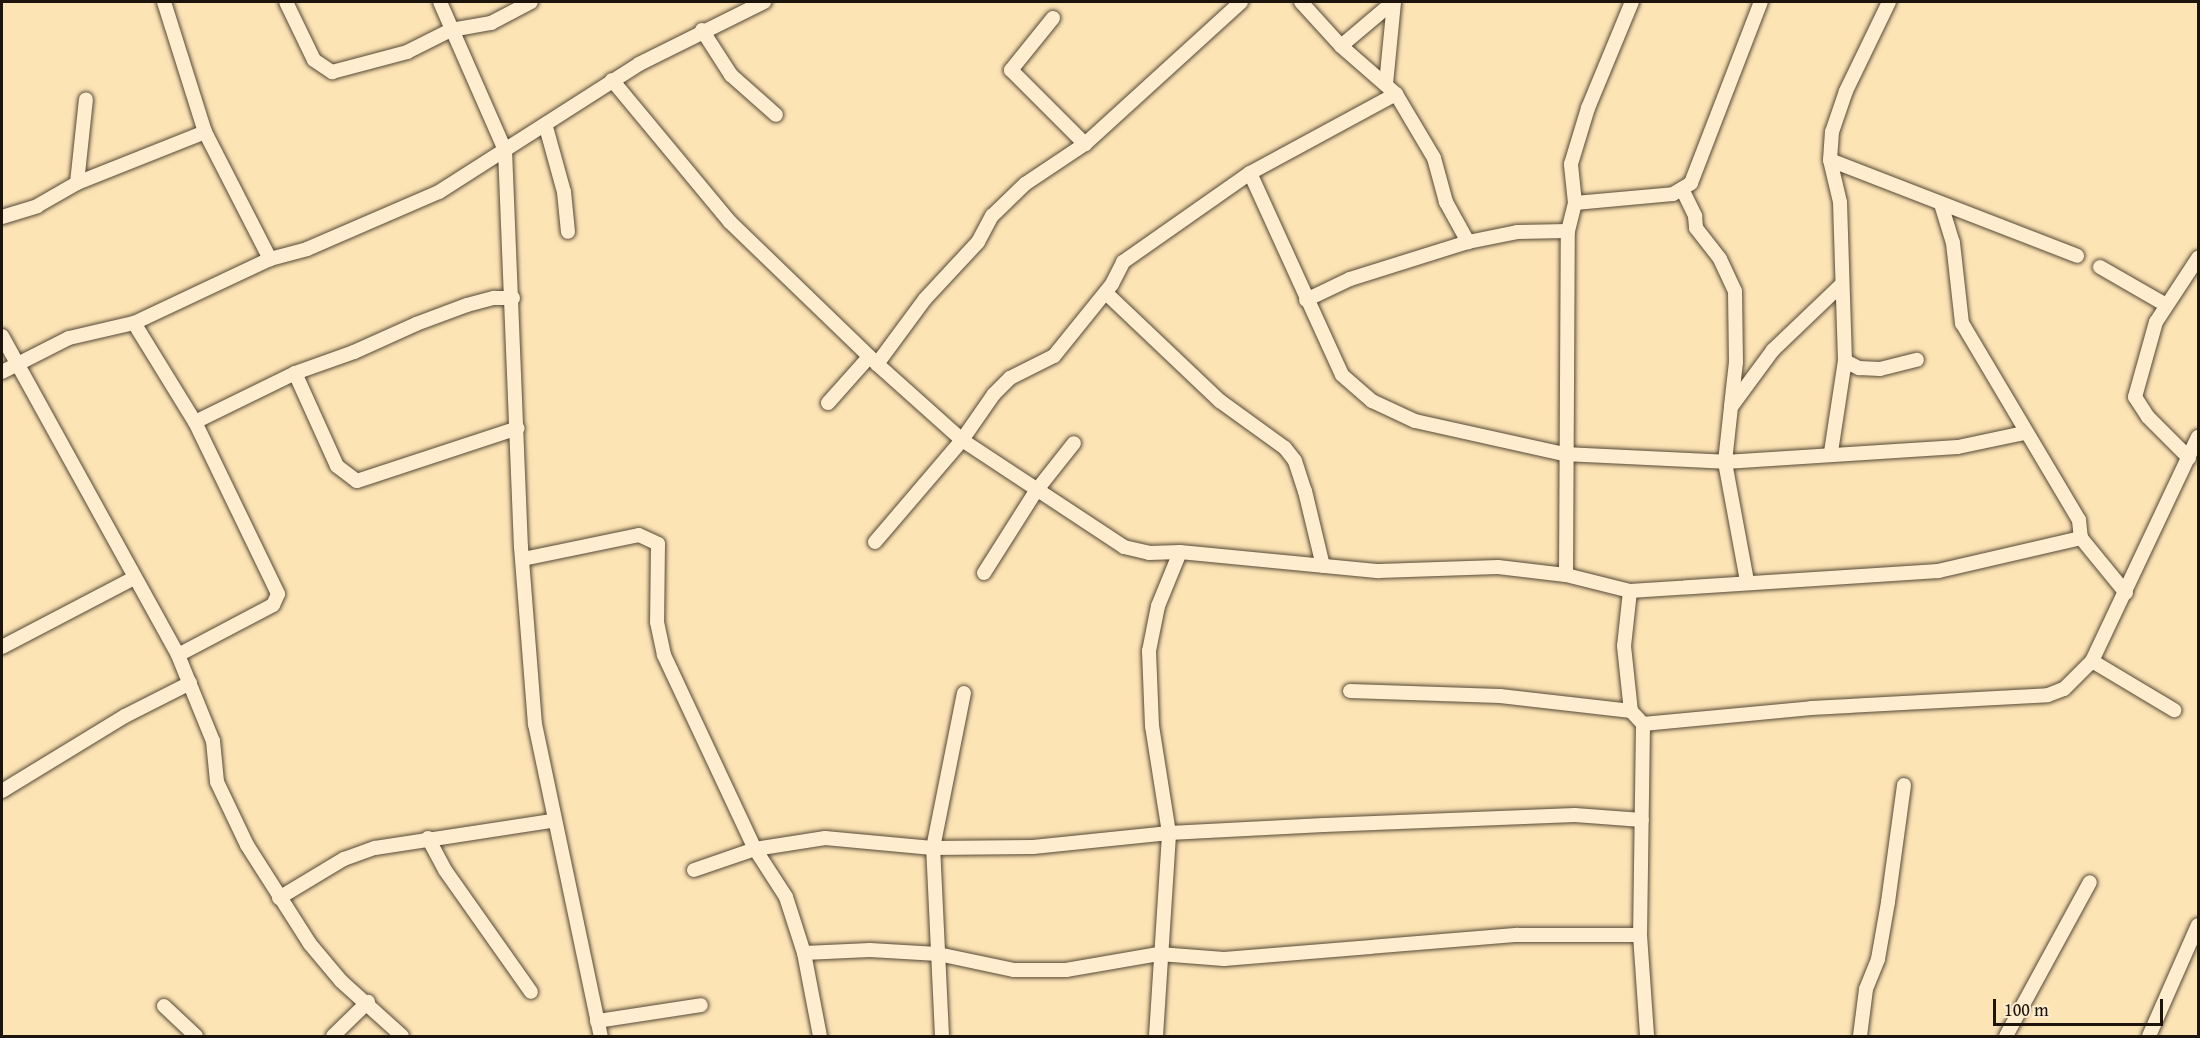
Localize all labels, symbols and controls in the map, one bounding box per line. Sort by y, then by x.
scale bar [1996,987,2166,1025]
text: 100 m [2004,996,2049,1023]

